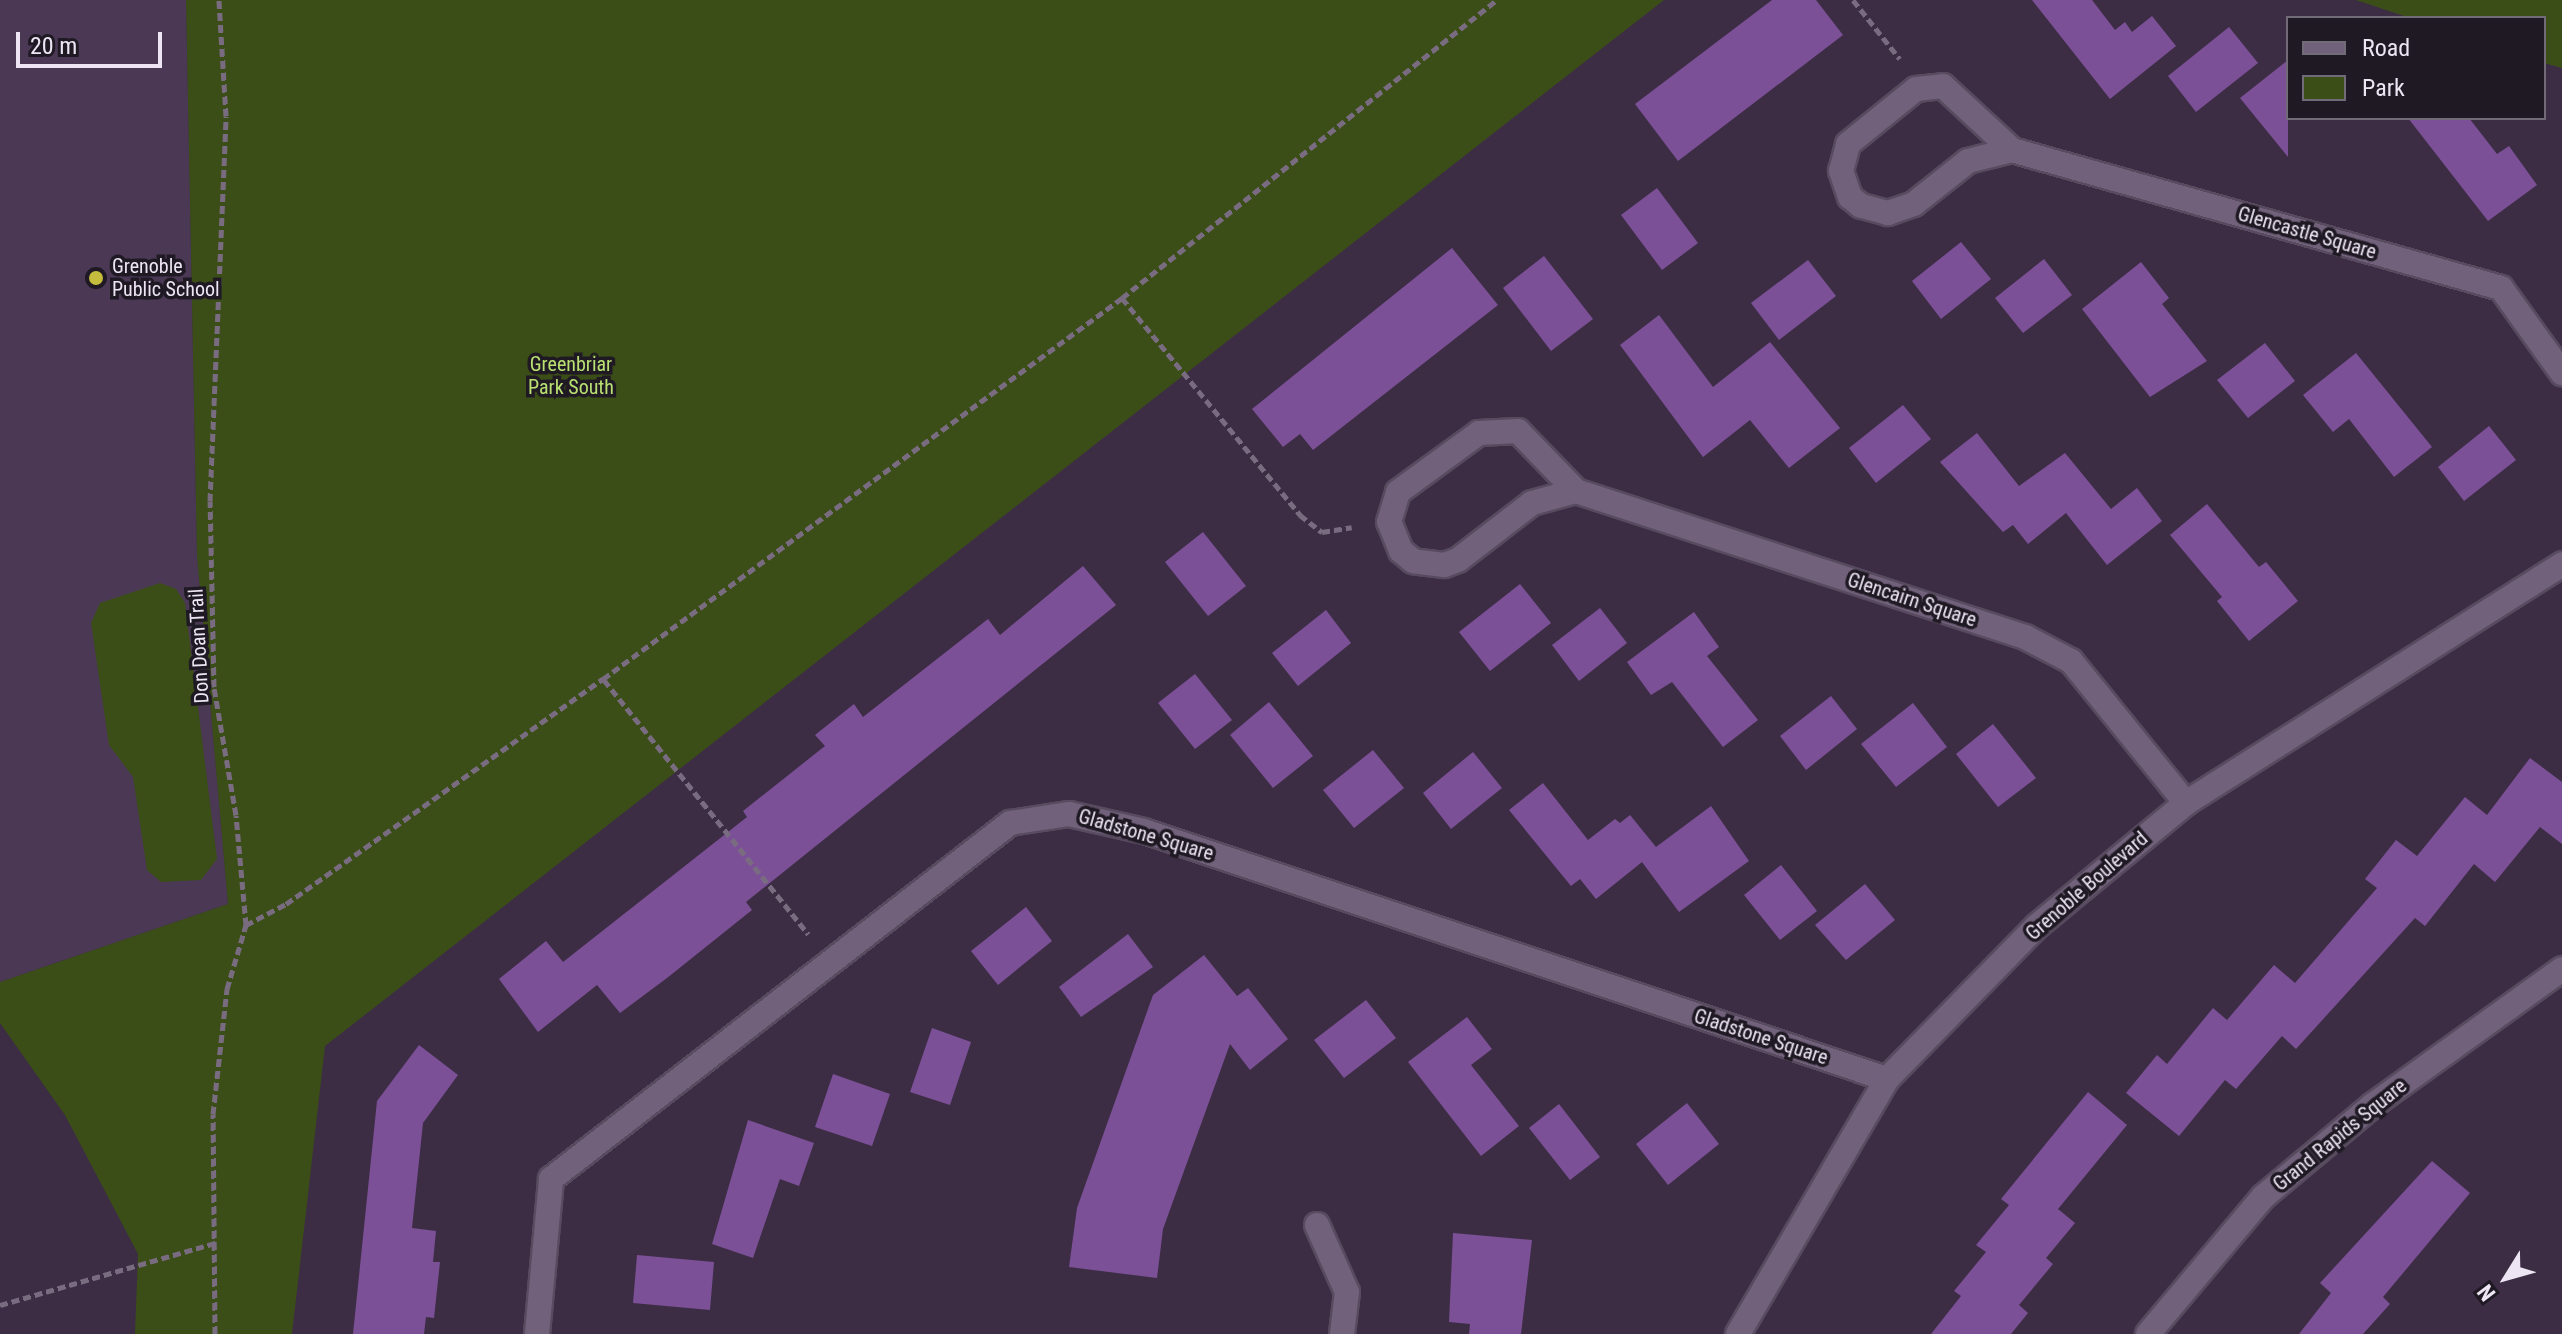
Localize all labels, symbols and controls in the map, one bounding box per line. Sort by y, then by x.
scale bar [20,16,166,66]
legend [2286,16,2546,120]
text: 20 m [30,32,77,60]
text: Road [2362,34,2410,62]
text: Park [2362,74,2405,102]
street label: Glencastle Square [2235,202,2379,264]
place label: Grenoble Public School [112,254,220,301]
marker: Grenoble Public School [87,269,105,287]
park label: Greenbriar Park South [528,353,614,400]
street label: Glencairn Square [1844,568,1980,632]
street label: Don Doan Trail [184,588,214,704]
street label: Gladstone Square [1076,804,1216,866]
street label: Grenoble Boulevard [2021,827,2153,945]
street label: Gladstone Square [1691,1004,1831,1070]
street label: Grand Rapids Square [2269,1074,2411,1196]
north arrow [2466,1238,2546,1318]
text: N [2472,1280,2500,1306]

